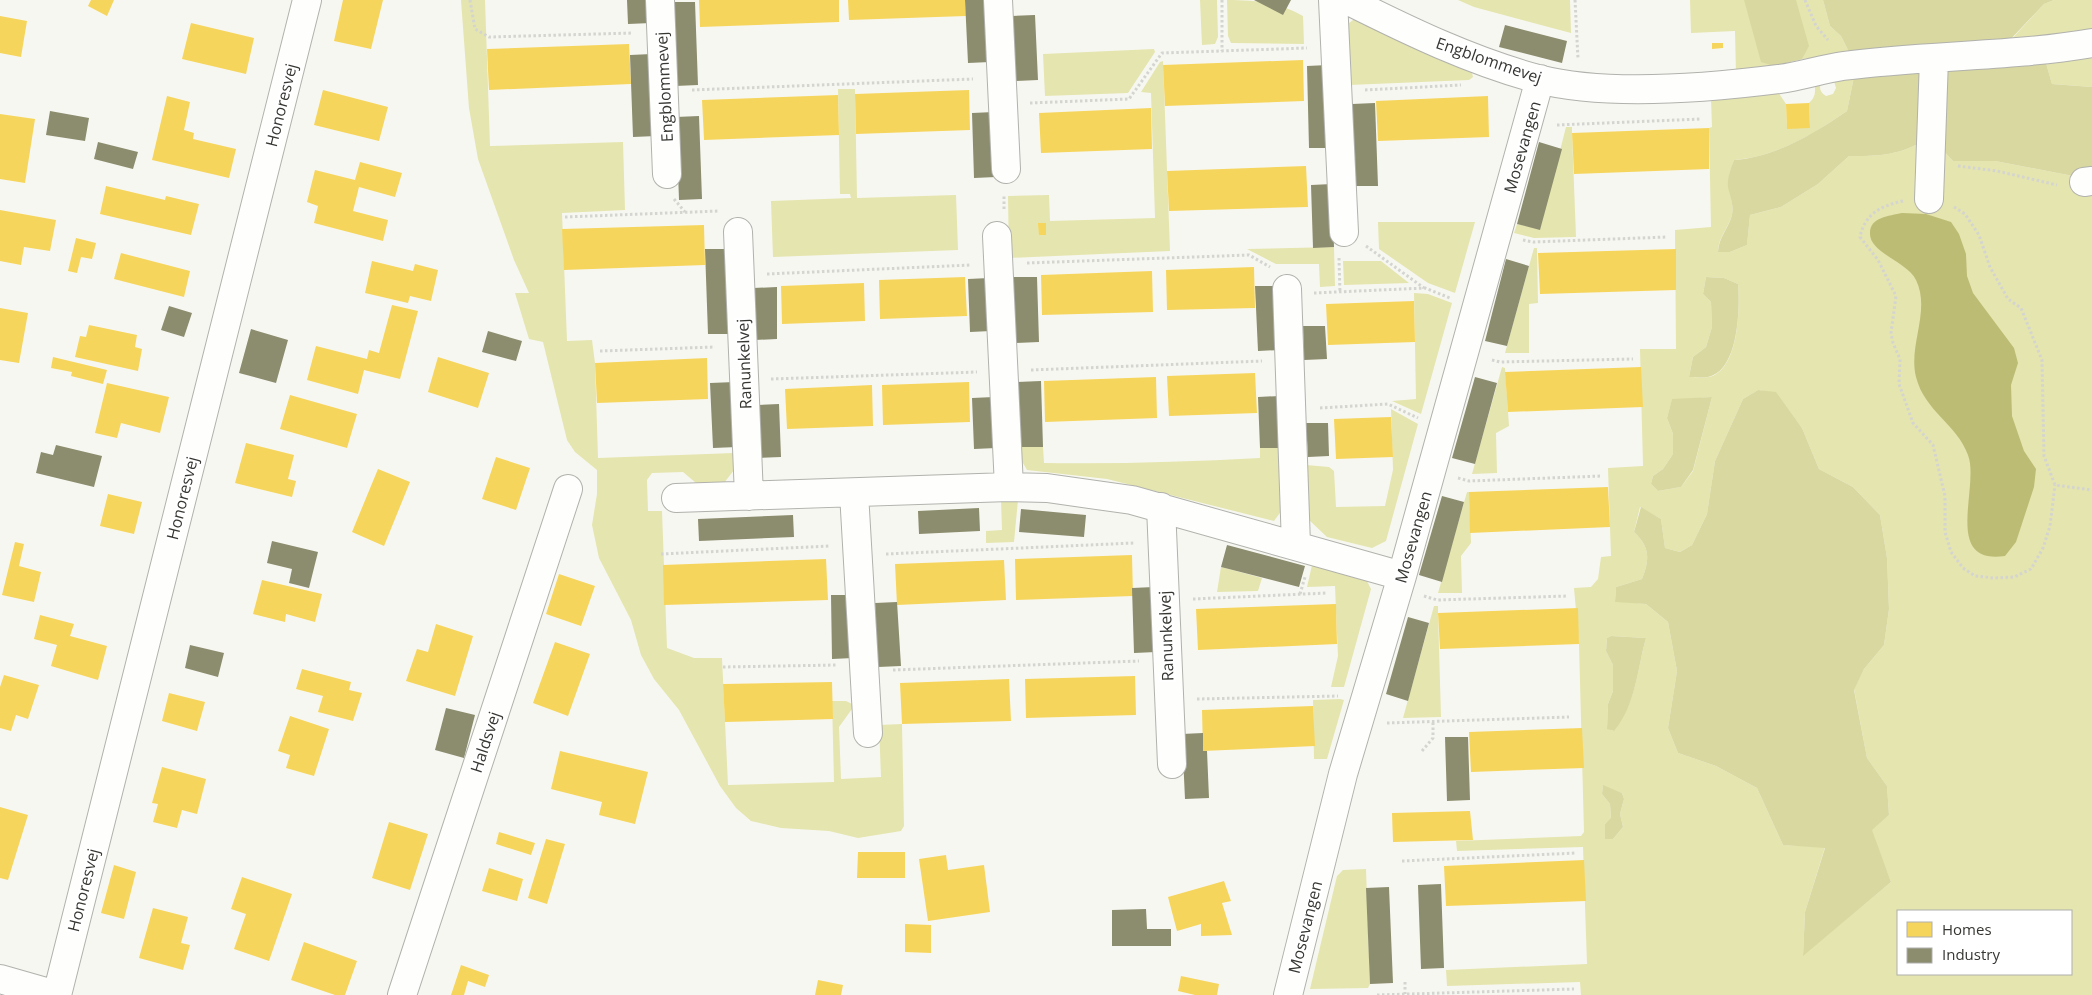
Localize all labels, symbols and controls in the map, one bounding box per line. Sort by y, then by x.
street label: Engblommevej [650,31,678,143]
street label: Engblommevej [1433,32,1545,88]
street label: Honoresvej [260,61,302,149]
street label: Mosevangen [1498,98,1546,196]
street label: Ranunkelvej [731,318,757,410]
street label: Honoresvej [161,454,203,542]
street label: Mosevangen [1389,488,1437,586]
street label: Ranunkelvej [1153,590,1179,682]
street label: Haldsvej [465,709,505,775]
street label: Honoresvej [62,846,104,934]
street label: Mosevangen [1283,878,1327,976]
legend [1897,910,2072,975]
text: Homes [1942,919,1992,939]
text: Industry [1942,944,2000,964]

